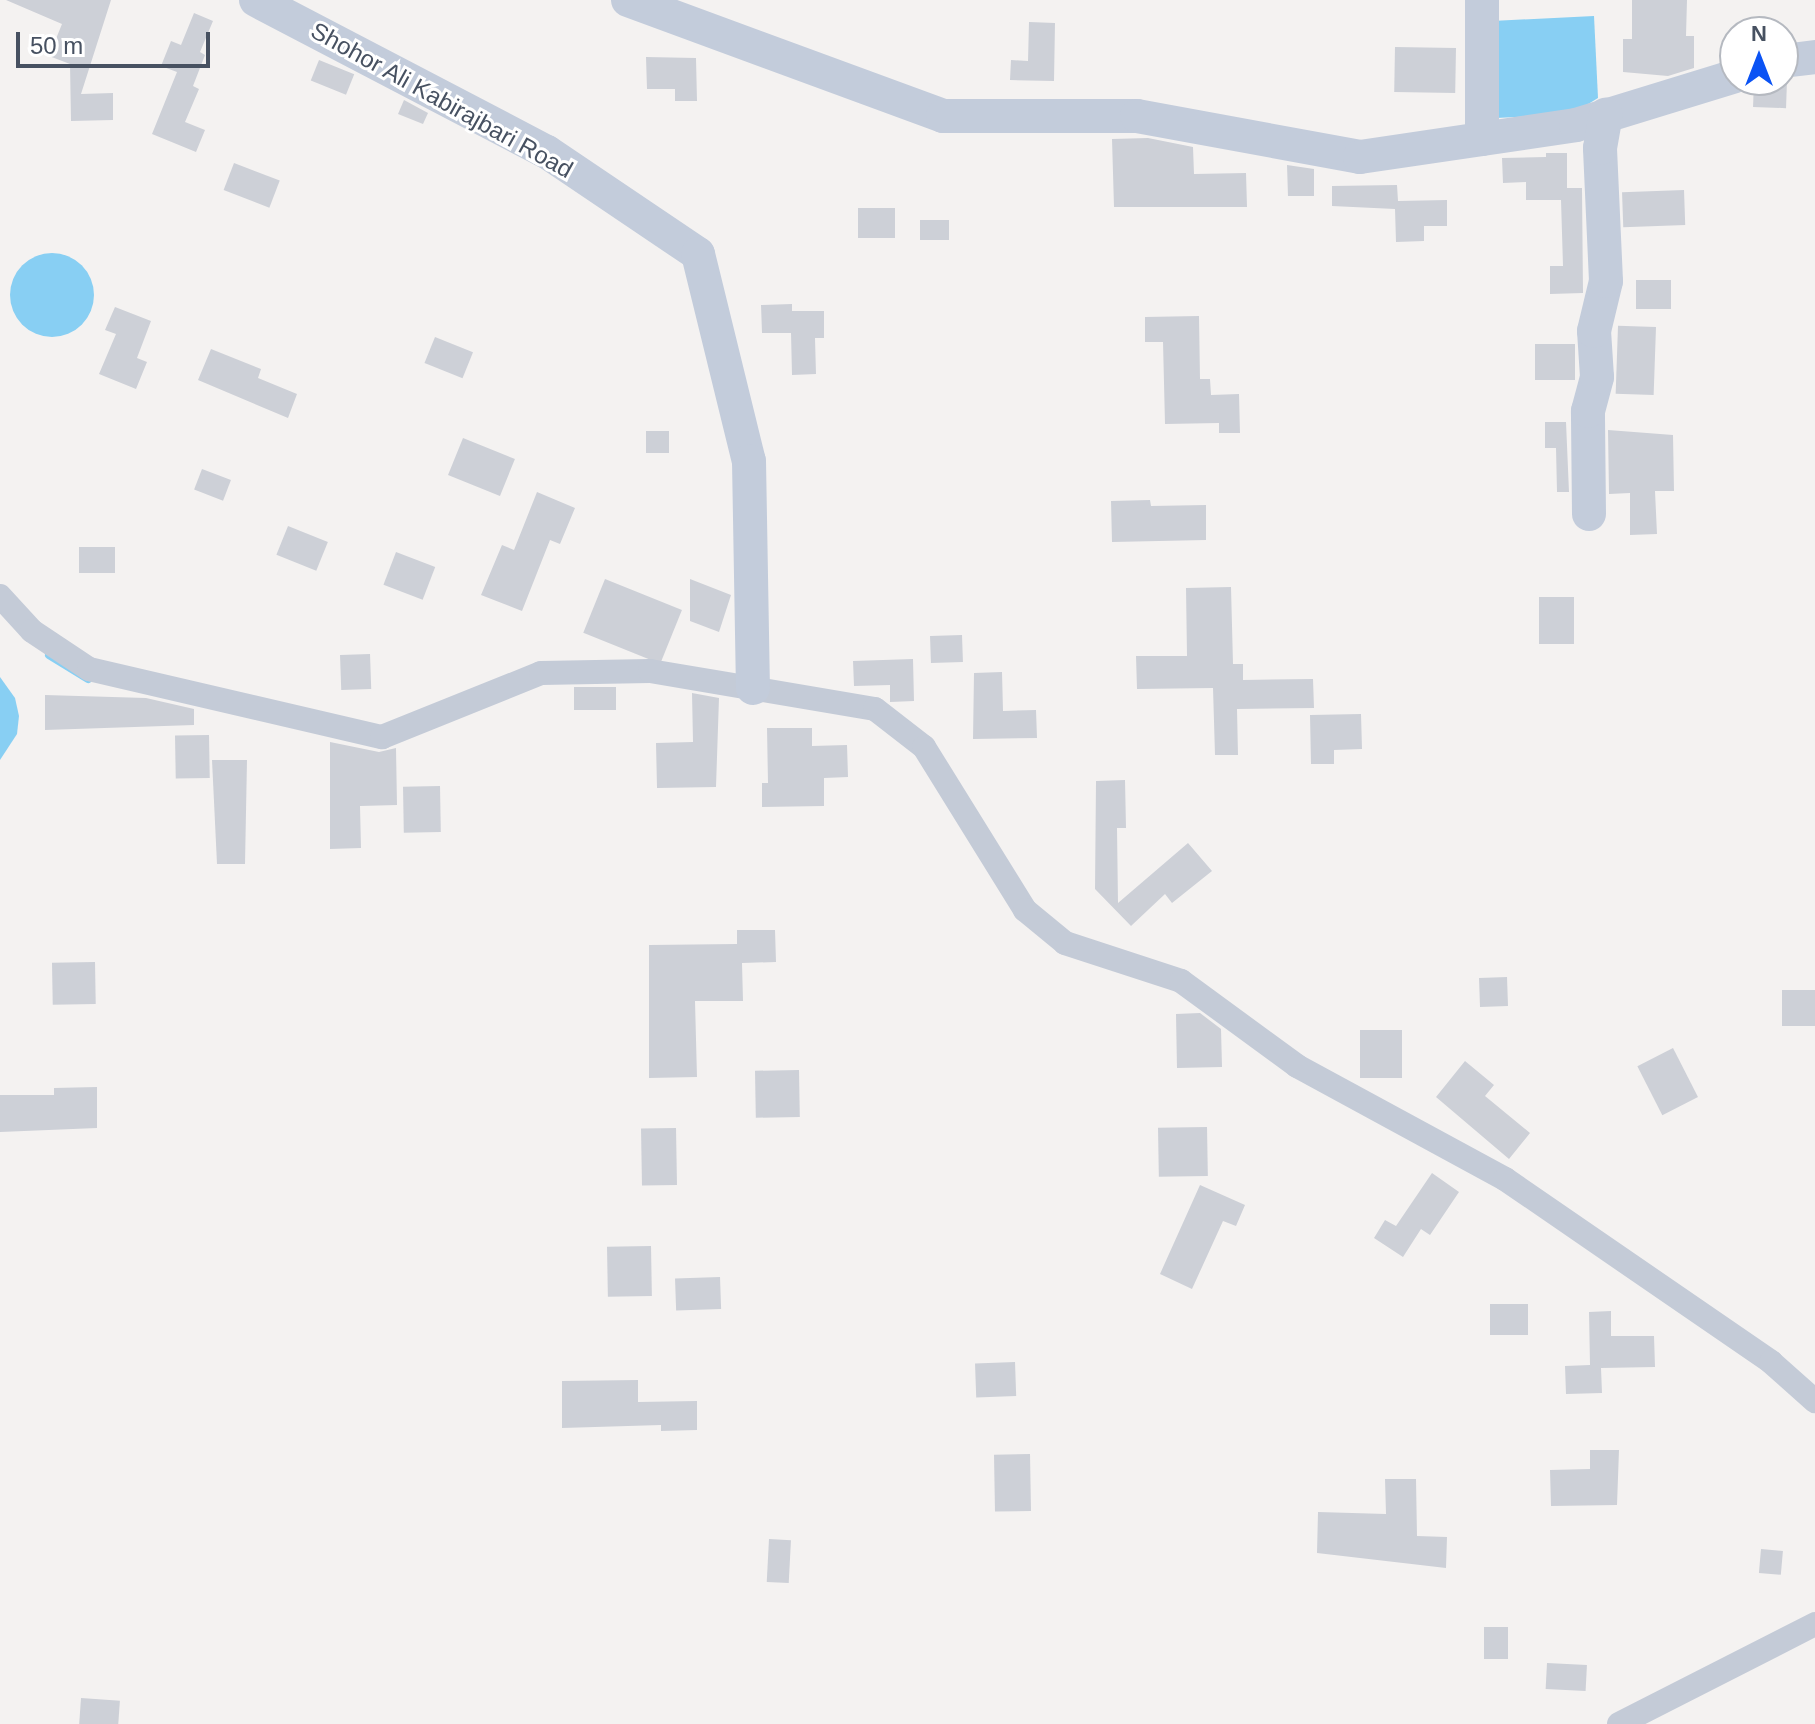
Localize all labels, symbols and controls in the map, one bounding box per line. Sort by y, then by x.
scale bar [20,16,214,66]
street label: Shohor Ali Kabirajbari Road [306,16,578,184]
north arrow [1719,16,1799,96]
text: N [1751,21,1767,46]
text: 50 m [30,32,83,59]

